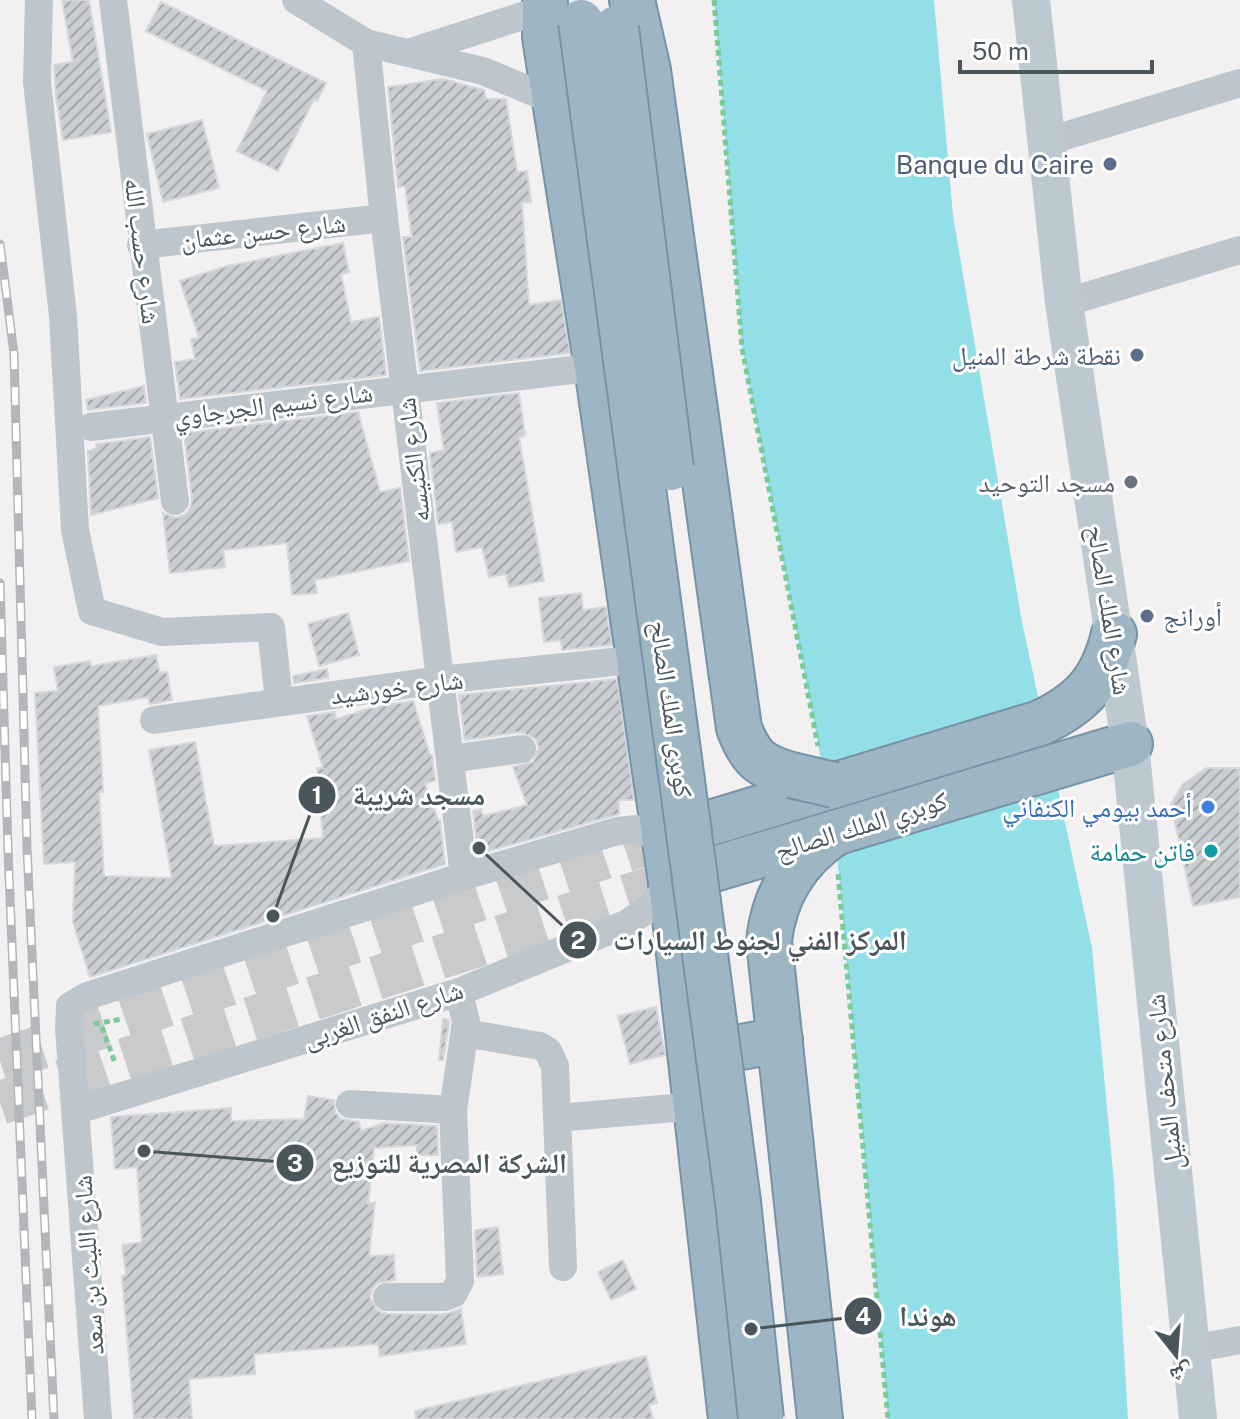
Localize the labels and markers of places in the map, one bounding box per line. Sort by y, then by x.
place label: Banque du Caire [896,149,1094,180]
marker: Banque du Caire [1101,155,1119,173]
place label: نقطة شرطة المنيل [952,340,1121,372]
marker: نقطة شرطة المنيل [1128,346,1146,364]
place label: مسجد التوحيد [978,467,1115,498]
marker: مسجد التوحيد [1122,473,1140,491]
place label: أورانج [1163,601,1222,634]
marker: أورانج [1138,607,1156,625]
callout: مسجد شريبة [297,769,501,821]
place label: أحمد بيومي الكنفاني [1002,792,1192,828]
marker: أحمد بيومي الكنفاني [1199,798,1217,816]
place label: فاتن حمامة [1090,836,1195,868]
marker: فاتن حمامة [1202,842,1220,860]
callout: المركز الفني لجنوط السيارات [558,914,923,966]
callout: الشركة المصرية للتوزيع [275,1137,583,1189]
callout: هوندا [843,1290,972,1342]

